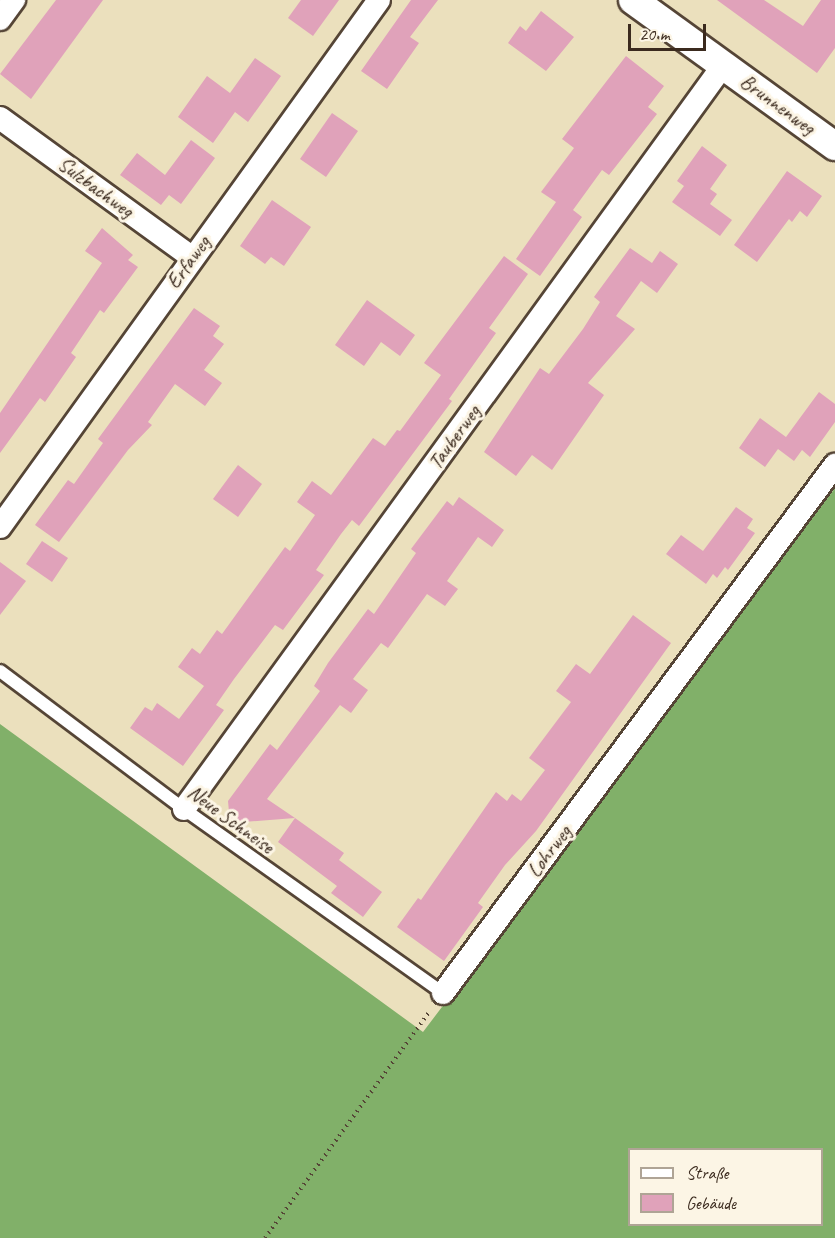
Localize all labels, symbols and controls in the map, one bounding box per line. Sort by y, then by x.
scale bar [631,12,709,50]
text: 20 m [639,23,670,45]
street label: Brunnenweg [736,68,820,140]
street label: Sulzbachweg [53,151,139,223]
street label: Erfaweg [160,231,216,293]
street label: Tauberweg [422,400,486,474]
street label: Neue Schneise [183,779,279,859]
street label: Lohrweg [521,820,577,882]
legend [628,1148,823,1226]
text: Straße [686,1162,728,1184]
text: Gebäude [686,1192,736,1214]

